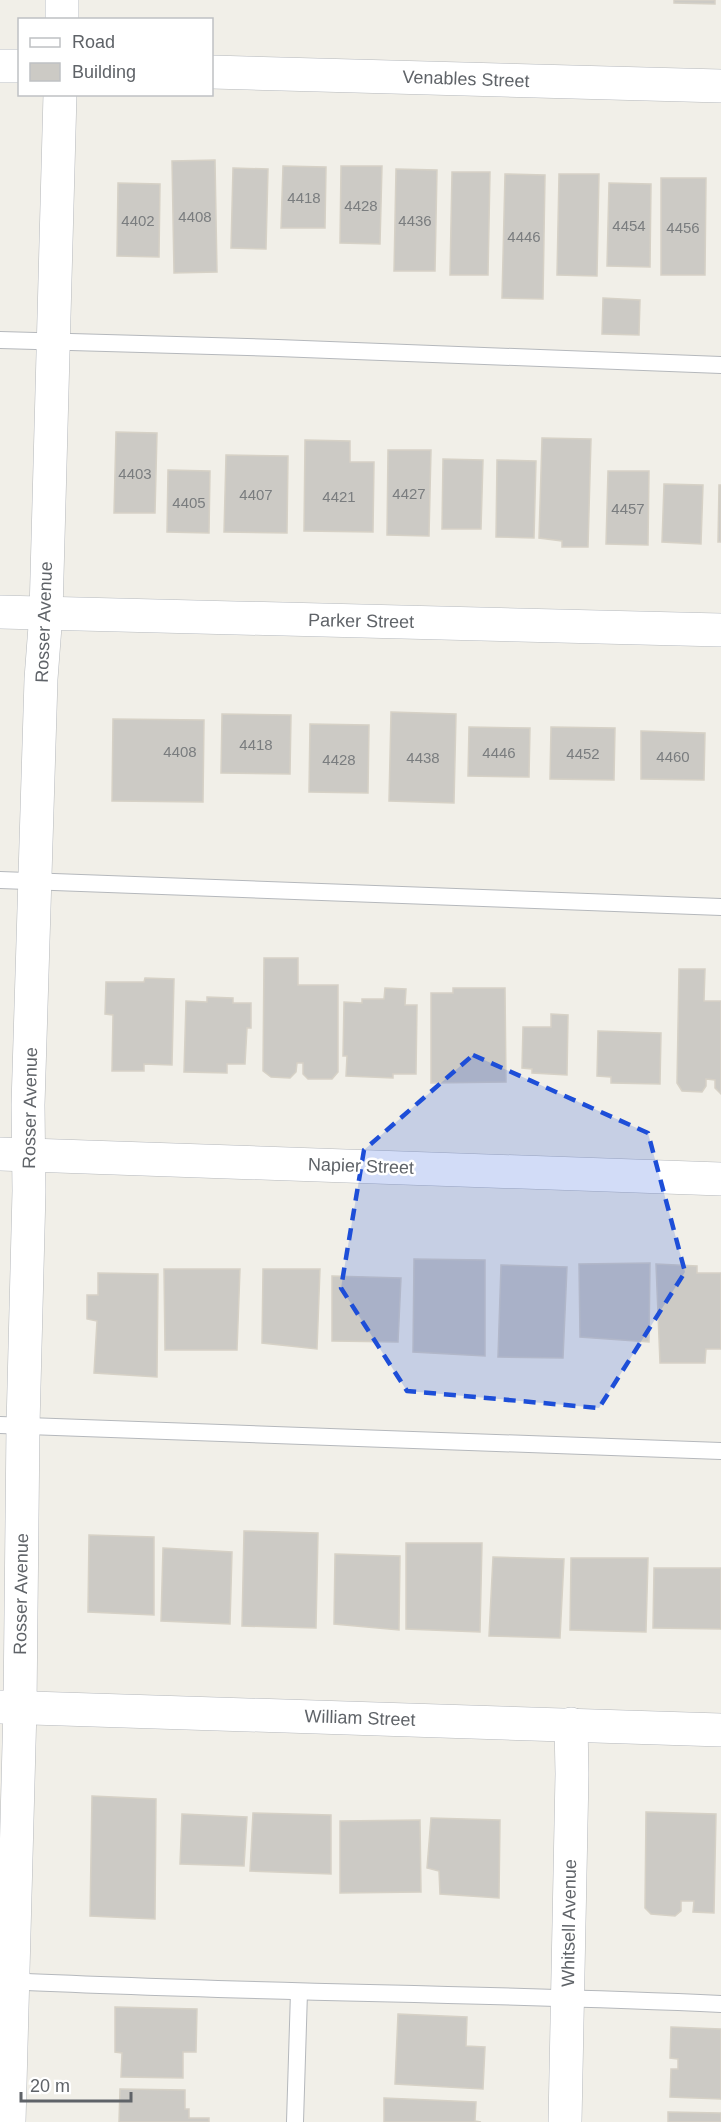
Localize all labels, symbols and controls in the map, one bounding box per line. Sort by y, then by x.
legend [18,18,213,96]
text: Road [72,32,115,52]
text: Building [72,62,136,82]
street label: Venables Street [402,67,530,91]
house number: 4418 [287,189,321,206]
house number: 4428 [344,197,378,214]
house number: 4408 [178,208,212,225]
house number: 4402 [121,212,155,229]
house number: 4436 [398,212,432,229]
house number: 4454 [612,217,646,234]
house number: 4456 [666,219,700,236]
house number: 4446 [507,228,541,245]
house number: 4403 [118,465,152,482]
house number: 4427 [392,485,426,502]
house number: 4407 [239,486,273,503]
house number: 4421 [322,488,356,505]
house number: 4405 [172,494,206,511]
house number: 4457 [611,500,645,517]
street label: Rosser Avenue [32,561,56,683]
street label: Parker Street [308,610,414,632]
house number: 4418 [239,736,273,753]
house number: 4408 [163,743,197,760]
house number: 4446 [482,744,516,761]
house number: 4452 [566,745,600,762]
house number: 4460 [656,748,690,765]
house number: 4438 [406,749,440,766]
house number: 4428 [322,751,356,768]
street label: Rosser Avenue [19,1047,41,1169]
street label: Napier Street [308,1154,414,1178]
street label: Rosser Avenue [10,1533,32,1655]
street label: William Street [304,1706,416,1730]
street label: Whitsell Avenue [558,1859,580,1987]
scale bar [21,2065,130,2103]
text: 20 m [30,2076,70,2096]

